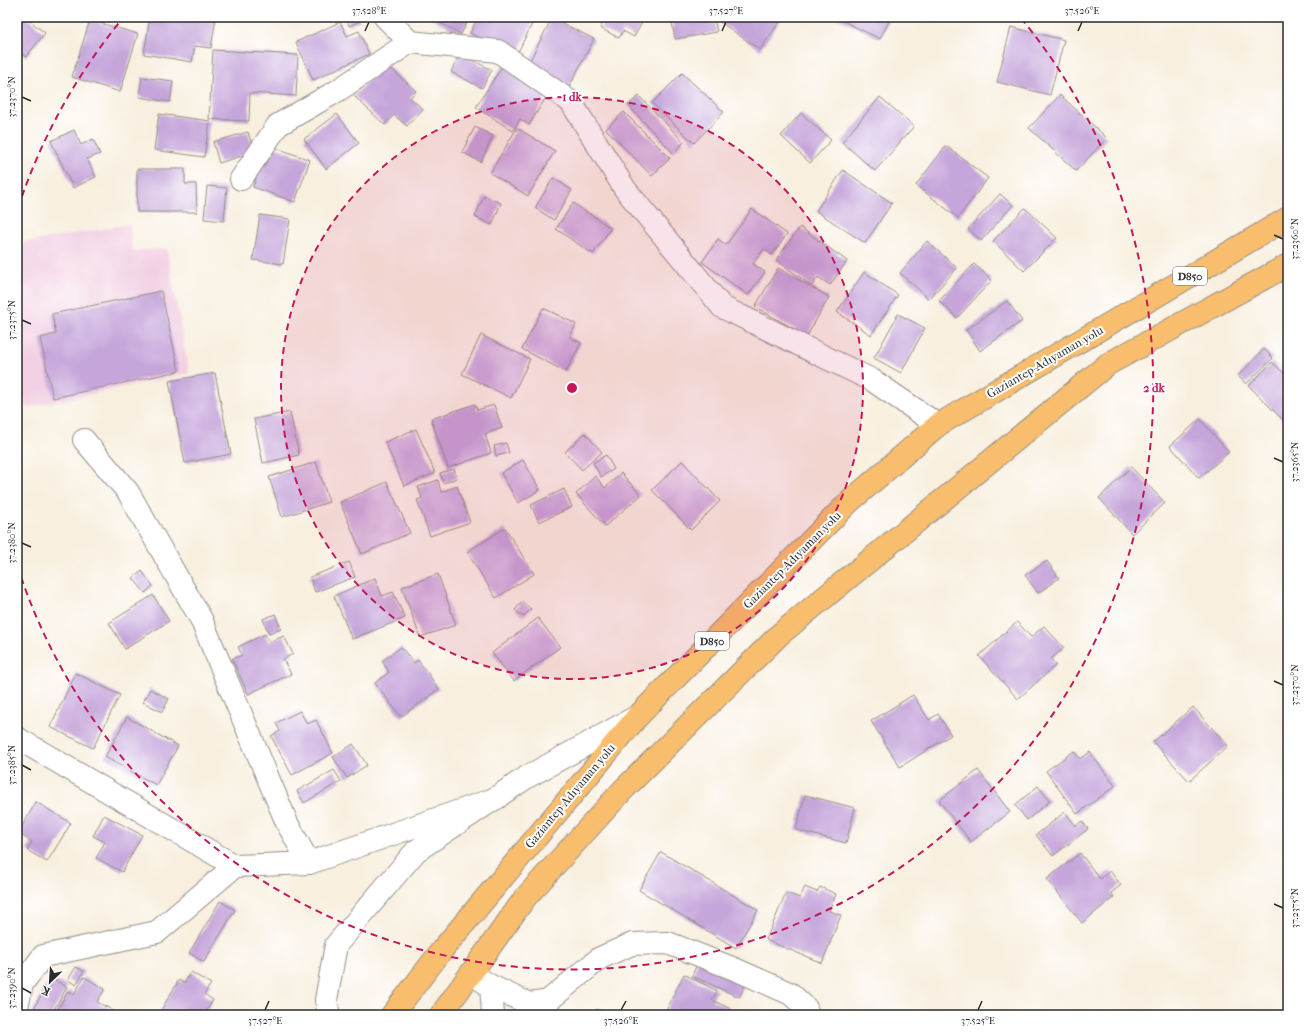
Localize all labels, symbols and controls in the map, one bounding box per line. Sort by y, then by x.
text: 37.528°E [352,5,386,17]
text: 37.527°E [709,5,743,17]
text: 37.526°E [1065,5,1099,17]
text: 37.2370°N [6,76,18,118]
text: 1 dk [562,90,583,104]
text: 37.2360°N [1289,218,1301,260]
road number: D850 [1173,267,1207,285]
text: 37.2375°N [6,299,18,340]
street label: Gaziantep-Adıyaman yolu [984,323,1106,401]
centre of rings [565,381,579,395]
text: 2 dk [1143,381,1166,395]
text: 37.2365°N [1289,441,1301,482]
street label: Gaziantep-Adıyaman yolu [740,508,844,612]
text: 37.2380°N [6,522,18,564]
road number: D850 [695,632,729,650]
text: 37.2370°N [1289,664,1301,706]
street label: Gaziantep-Adıyaman yolu [522,741,618,851]
text: 37.2385°N [6,744,18,785]
text: 37.2375°N [1289,887,1301,928]
north arrow [30,962,70,1002]
text: 37.2390°N [6,967,18,1009]
text: K [39,983,52,998]
text: 37.527°E [248,1015,282,1027]
text: 37.526°E [604,1015,638,1027]
text: 37.525°E [961,1015,995,1027]

